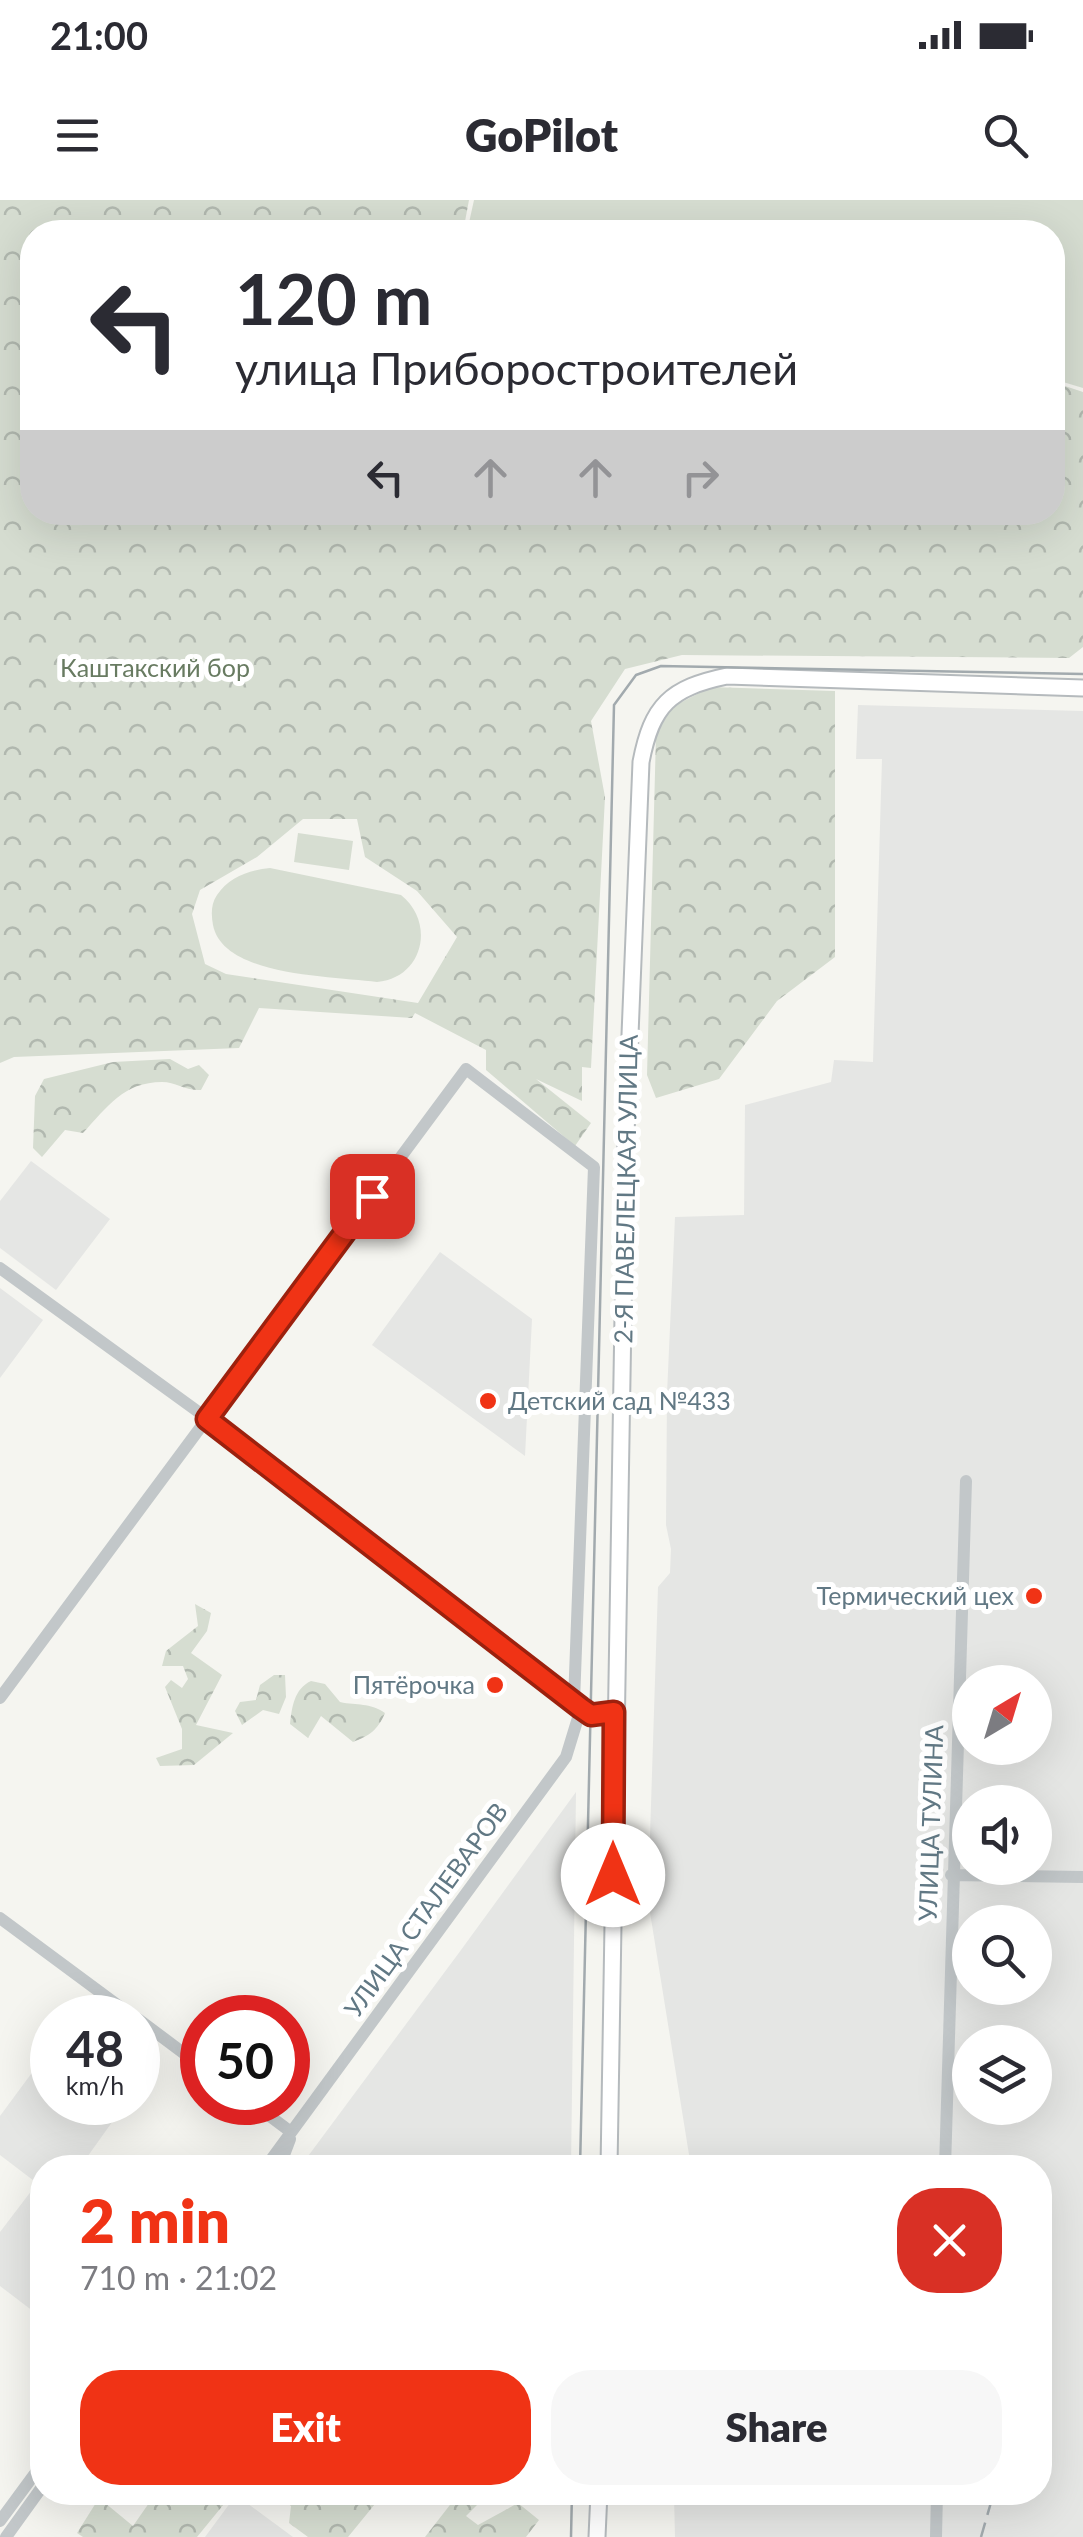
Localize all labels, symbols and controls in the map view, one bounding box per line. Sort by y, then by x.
text: 21:00 [50,12,148,58]
icon: menu [50,108,105,163]
text: GoPilot [465,108,618,162]
icon: search [978,108,1033,163]
text: 120 m [235,256,432,340]
icon: left [70,260,200,390]
text: улица Приборостроителей [235,341,798,395]
icon: left [358,450,413,505]
icon: ahead [463,450,518,505]
icon: ahead [568,450,623,505]
icon: right [673,450,728,505]
park label: Каштакский бор [60,652,250,682]
street label: 2-Я ПАВЕЛЕЦКАЯ УЛИЦА [607,1034,643,1344]
pin [330,1154,415,1239]
icon: arrive [345,1169,400,1224]
place label: Детский сад №433 [508,1385,731,1415]
marker: Детский сад №433 [477,1390,499,1412]
place label: Термический цех [817,1580,1015,1610]
marker: Термический цех [1023,1585,1045,1607]
north arrow [952,1665,1052,1765]
map controls [952,1665,1052,2125]
place label: Пятёрочка [353,1669,475,1699]
marker: Пятёрочка [484,1674,506,1696]
street label: УЛИЦА ТУЛИНА [912,1724,948,1922]
button: sound [952,1785,1052,1885]
street label: УЛИЦА СТАЛЕВАРОВ [337,1796,513,2022]
position arrow [561,1823,665,1927]
button: search [952,1905,1052,2005]
speed limit sign: 50 [180,1995,310,2125]
text: 48 [66,2018,124,2078]
button: layers [952,2025,1052,2125]
text: km/h [66,2070,124,2100]
text: 2 min [80,2184,230,2256]
button: close [897,2188,1002,2293]
text: 710 m · 21:02 [80,2258,277,2297]
button: Exit [80,2370,531,2485]
button: Share [551,2370,1002,2485]

